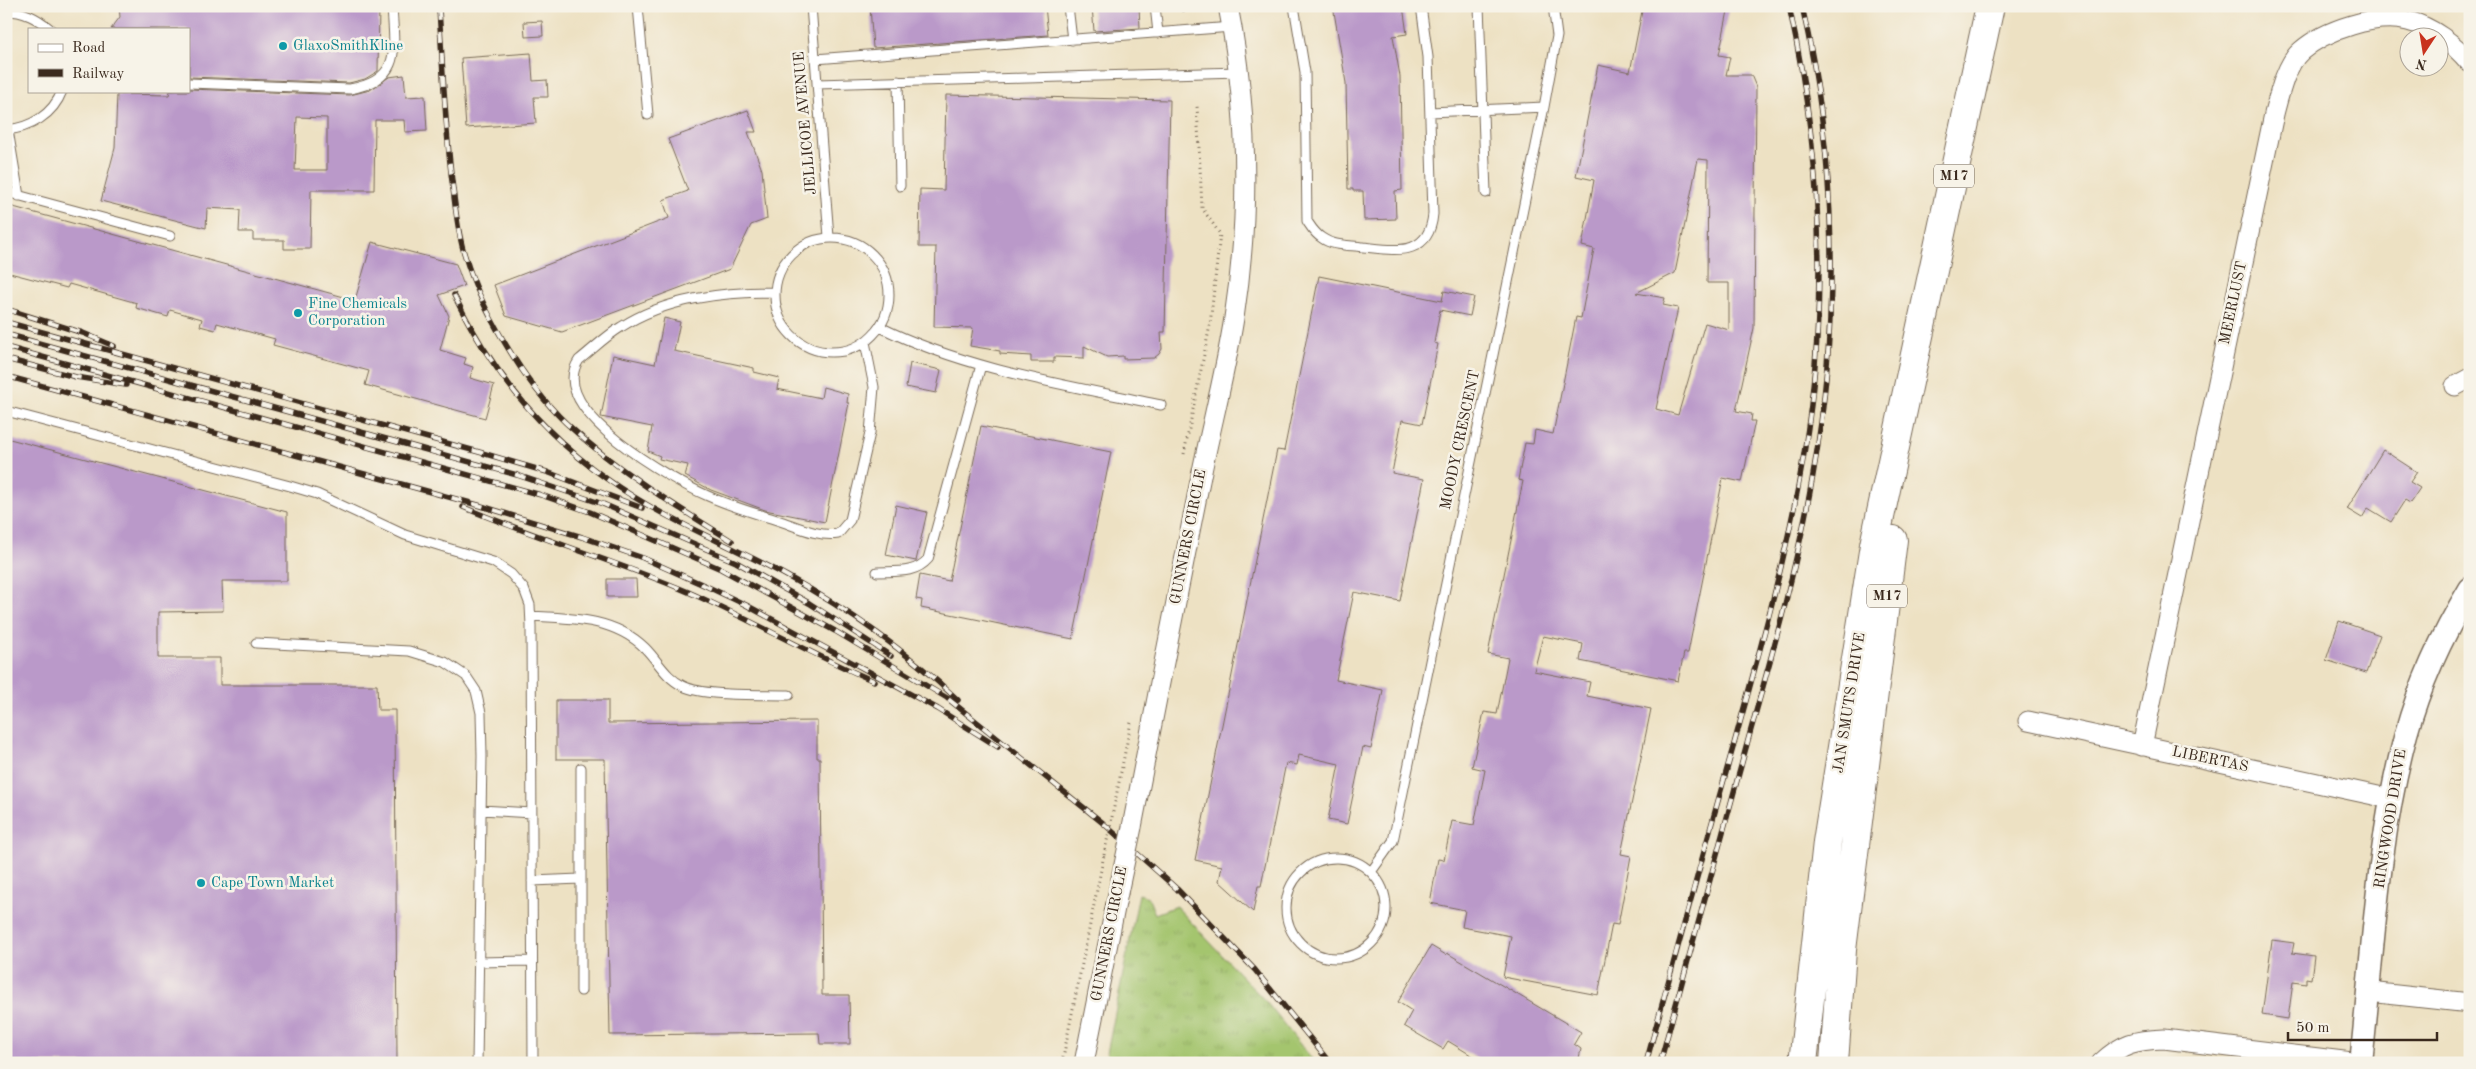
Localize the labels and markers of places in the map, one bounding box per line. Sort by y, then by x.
place label: GlaxoSmithKline [293,39,403,54]
marker: GlaxoSmithKline [277,40,289,52]
place label: Fine Chemicals Corporation [308,297,407,329]
marker: Fine Chemicals Corporation [292,307,304,319]
place label: Cape Town Market [211,876,334,891]
marker: Cape Town Market [195,877,207,889]

